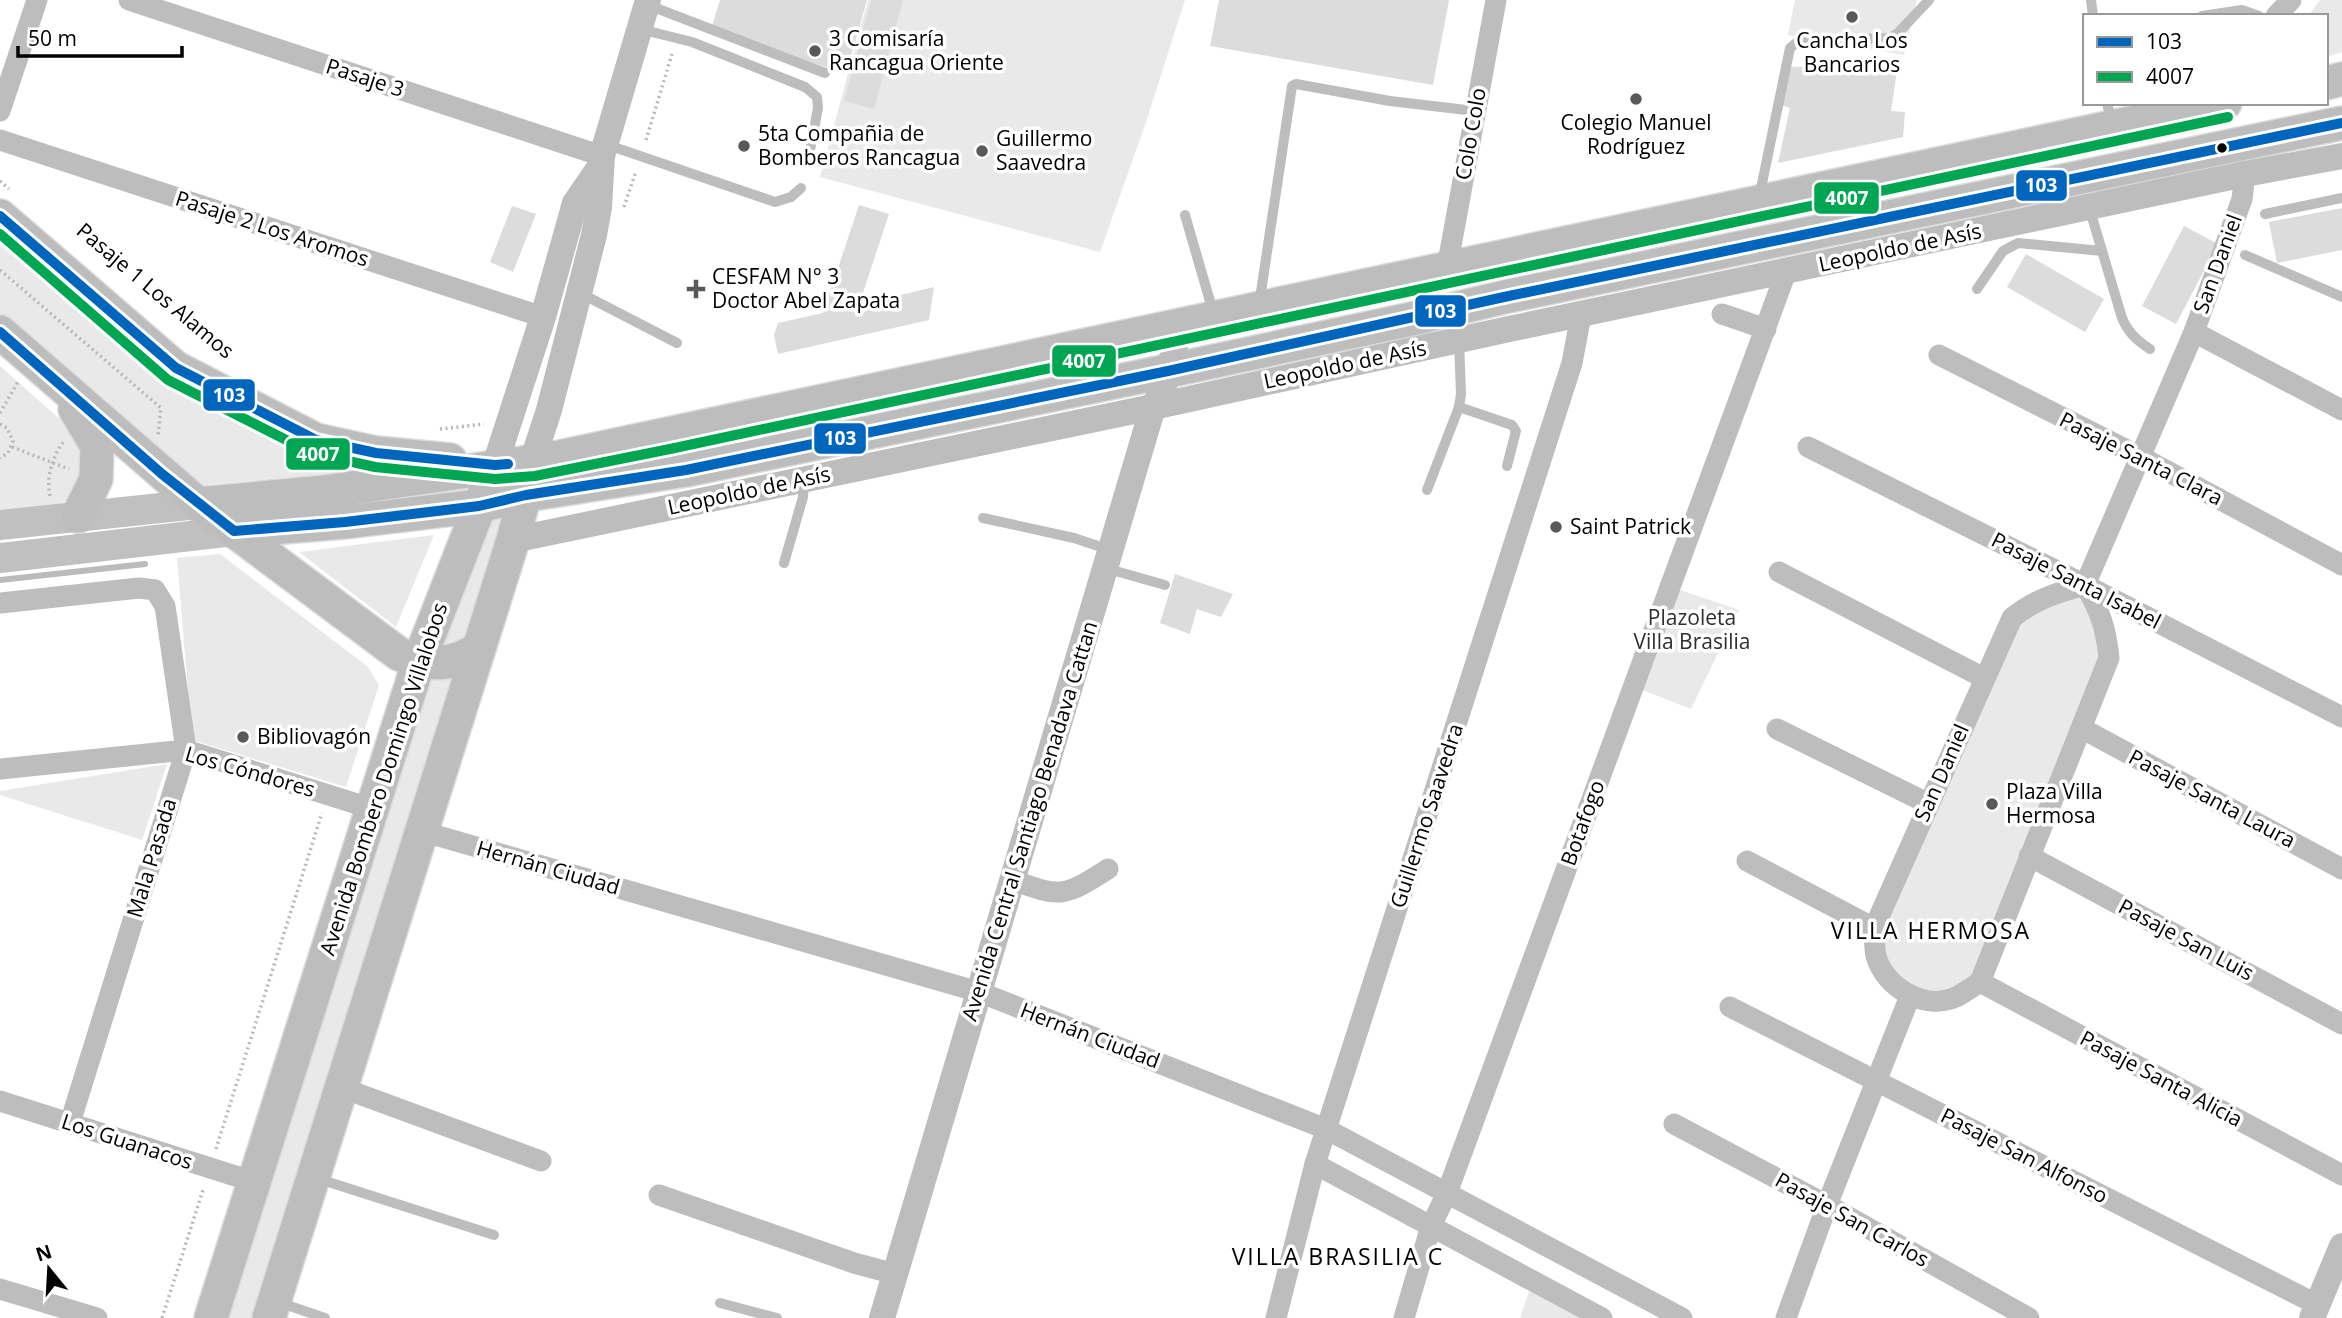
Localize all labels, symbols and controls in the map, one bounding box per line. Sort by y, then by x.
marker: Cancha Los Bancarios [1844,9,1860,25]
scale bar [18,14,182,58]
legend [2083,14,2328,105]
text: 50 m [28,24,77,52]
place label: 3 Comisaría Rancagua Oriente [829,24,1004,76]
place label: Cancha Los Bancarios [1796,26,1908,78]
text: 103 [2146,27,2182,55]
marker: 3 Comisaría Rancagua Oriente [807,43,823,59]
street label: Pasaje 3 [323,51,408,103]
text: 4007 [2146,62,2194,90]
street label: Colo Colo [1448,86,1492,182]
marker: Colegio Manuel Rodríguez [1628,91,1644,107]
place label: Colegio Manuel Rodríguez [1560,108,1712,160]
place label: 5ta Compañia de Bomberos Rancagua [758,119,960,171]
place label: Guillermo Saavedra [996,124,1093,176]
marker: 5ta Compañia de Bomberos Rancagua [736,138,752,154]
unlabelled marker [2215,141,2229,155]
marker: Guillermo Saavedra [974,143,990,159]
line badge: 103 [2015,169,2068,202]
text: 103 [2025,172,2057,198]
line badge: 4007 [1813,181,1880,215]
street label: Pasaje 2 Los Aromos [172,184,373,273]
text: 4007 [1825,185,1869,211]
street label: San Daniel [2186,210,2248,317]
street label: Pasaje 1 Los Alamos [71,216,240,364]
street label: Leopoldo de Asís [1816,216,1984,278]
place label: CESFAM N° 3 Doctor Abel Zapata [712,262,900,314]
marker: CESFAM N° 3 Doctor Abel Zapata [686,279,706,299]
line badge: 103 [1414,294,1467,328]
text: 103 [1424,298,1456,324]
street label: Leopoldo de Asís [1261,333,1429,395]
line badge: 4007 [1051,344,1117,378]
text: 4007 [1062,348,1106,374]
line badge: 103 [202,378,256,412]
text: 103 [213,382,245,408]
street label: Pasaje Santa Clara [2055,405,2228,511]
line badge: 103 [813,422,867,455]
text: 103 [824,425,856,451]
line badge: 4007 [285,437,351,471]
text: 4007 [296,441,340,467]
street label: Leopoldo de Asís [665,459,833,521]
place label: Saint Patrick [1570,512,1691,540]
marker: Saint Patrick [1548,519,1564,535]
street label: Pasaje Santa Isabel [1987,525,2166,635]
street label: Avenida Bombero Domingo Villalobos [313,599,453,959]
park label: Plazoleta Villa Brasilia [1634,603,1750,655]
street label: Avenida Central Santiago Benadava Cattan [955,617,1103,1024]
street label: Guillermo Saavedra [1383,720,1469,911]
street label: San Daniel [1907,720,1975,826]
place label: Bibliovagón [257,722,371,750]
marker: Bibliovagón [235,729,251,745]
street label: Los Cóndores [182,739,318,803]
street label: Pasaje Santa Laura [2124,742,2301,854]
street label: Botafogo [1554,776,1610,869]
place label: Plaza Villa Hermosa [2006,777,2103,829]
street label: Mala Pasada [120,795,182,921]
marker: Plaza Villa Hermosa [1984,796,2000,812]
street label: Hernán Ciudad [474,833,623,901]
street label: Pasaje San Luis [2114,892,2259,987]
district label: VILLA HERMOSA [1831,914,2031,946]
street label: Hernán Ciudad [1016,996,1164,1075]
street label: Pasaje Santa Alicia [2075,1023,2248,1133]
street label: Pasaje San Alfonso [1936,1101,2113,1209]
street label: Los Guanacos [58,1107,196,1175]
street label: Pasaje San Carlos [1771,1165,1934,1273]
north arrow [14,1234,84,1304]
text: N [32,1238,55,1268]
district label: VILLA BRASILIA C [1232,1240,1444,1272]

